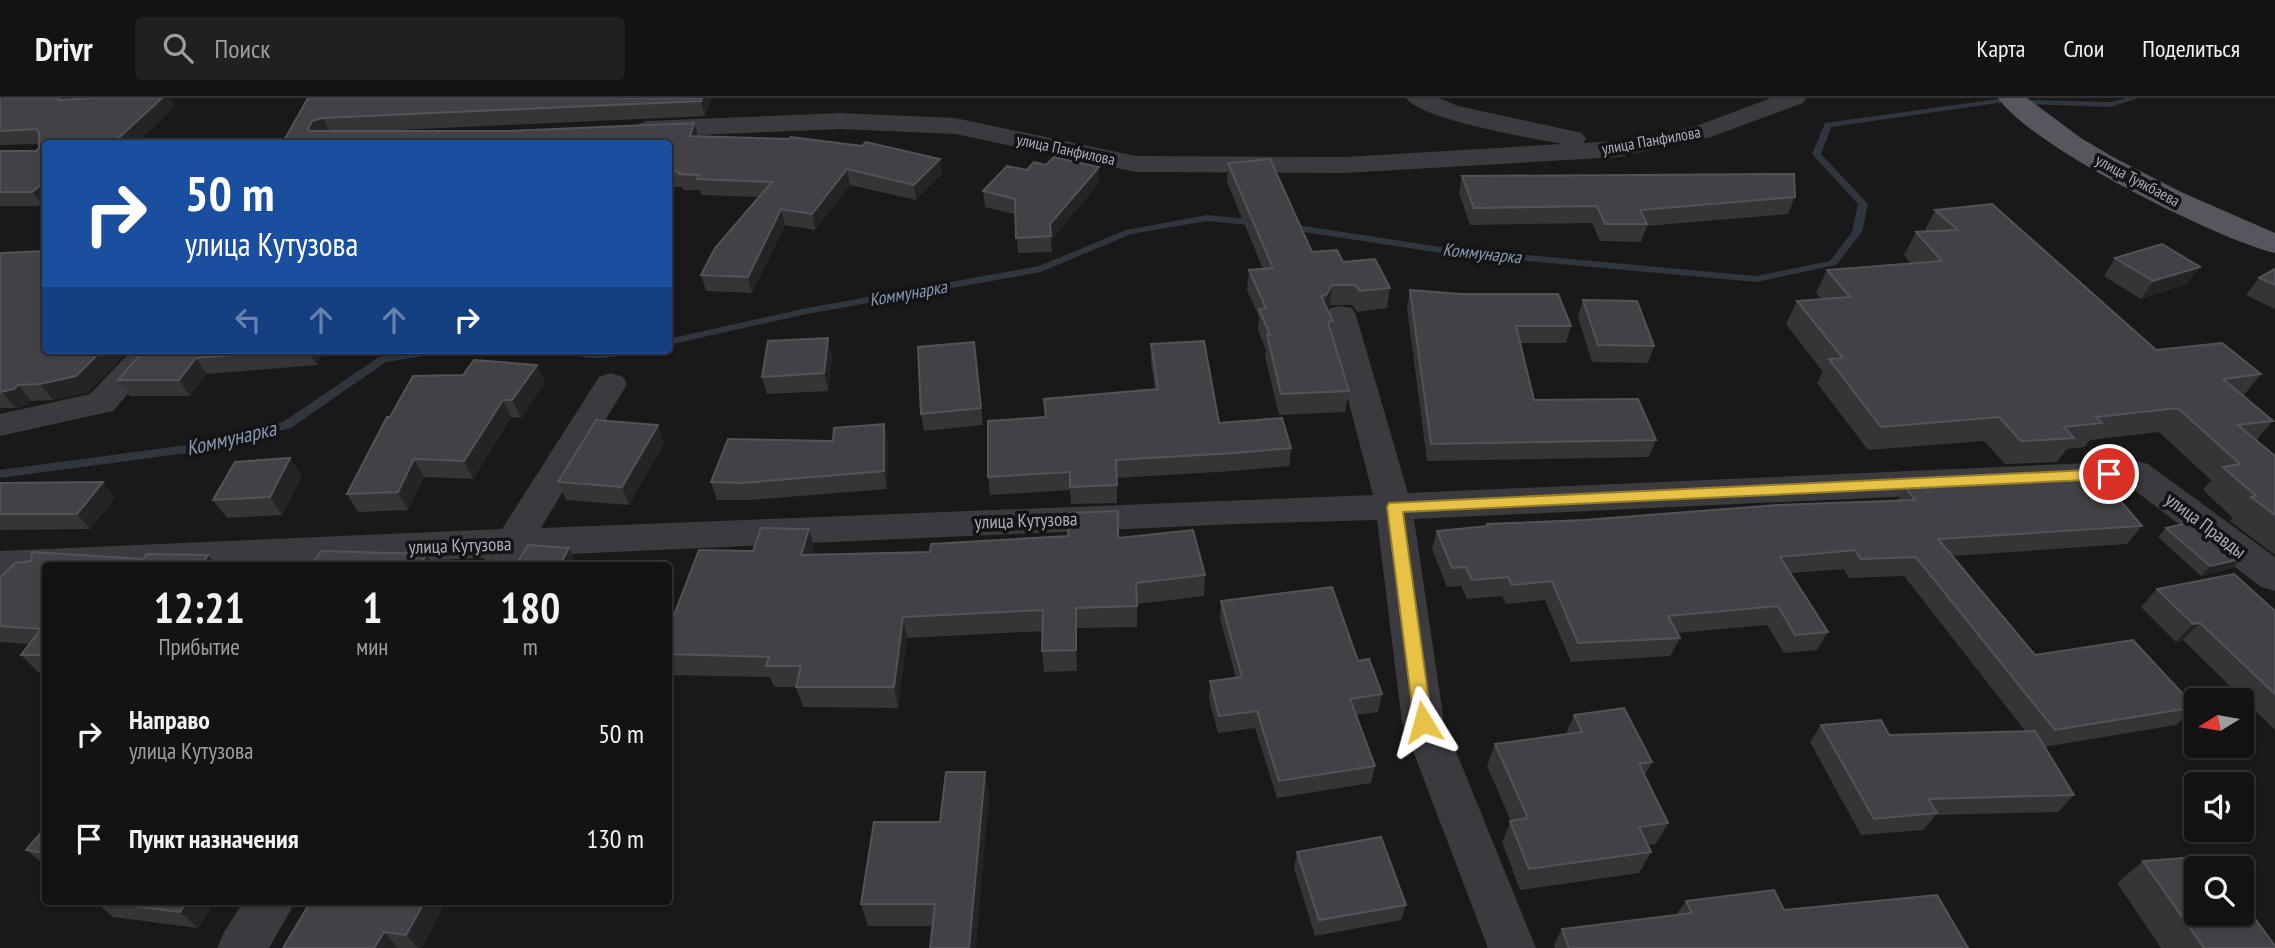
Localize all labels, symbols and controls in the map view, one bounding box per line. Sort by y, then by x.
search box [135,17,625,80]
text: Drivr [35,27,93,70]
icon: search [159,29,197,67]
text: Поиск [215,32,270,65]
text: Карта [1977,33,2025,64]
text: Слои [2063,33,2104,64]
text: Поделиться [2142,33,2240,64]
street label: улица Панфилова [1600,121,1702,159]
street label: улица Панфилова [1015,129,1117,169]
street label: улица Туякбаева [2092,149,2184,211]
text: 50 m [185,161,274,225]
icon: right [70,168,161,259]
text: улица Кутузова [185,223,358,265]
water label: Коммунарка [1442,237,1523,269]
water label: Коммунарка [867,275,949,311]
icon: left [229,301,267,339]
icon: ahead [302,301,340,339]
icon: ahead [375,301,413,339]
icon: right [448,301,486,339]
water label: Коммунарка [183,414,280,461]
pin [2079,444,2139,504]
icon: arrive [2090,455,2128,493]
street label: улица Правды [2161,487,2251,563]
street label: улица Кутузова [974,506,1078,534]
street label: улица Кутузова [408,531,512,559]
text: 12:21 [154,580,245,635]
text: 1 [362,580,382,635]
text: 180 [500,580,560,635]
text: Прибытие [158,632,240,661]
text: мин [356,632,388,661]
text: m [523,632,538,661]
position arrow [1386,685,1460,759]
north arrow [2184,688,2254,758]
map controls [2184,688,2254,926]
text: Направо [129,703,210,736]
icon: right [70,715,108,753]
text: 50 m [598,717,644,750]
text: улица Кутузова [129,736,254,765]
button: sound [2184,772,2254,842]
icon: arrive [70,820,108,858]
text: Пункт назначения [129,822,299,855]
text: 130 m [586,822,644,855]
button: search [2184,856,2254,926]

